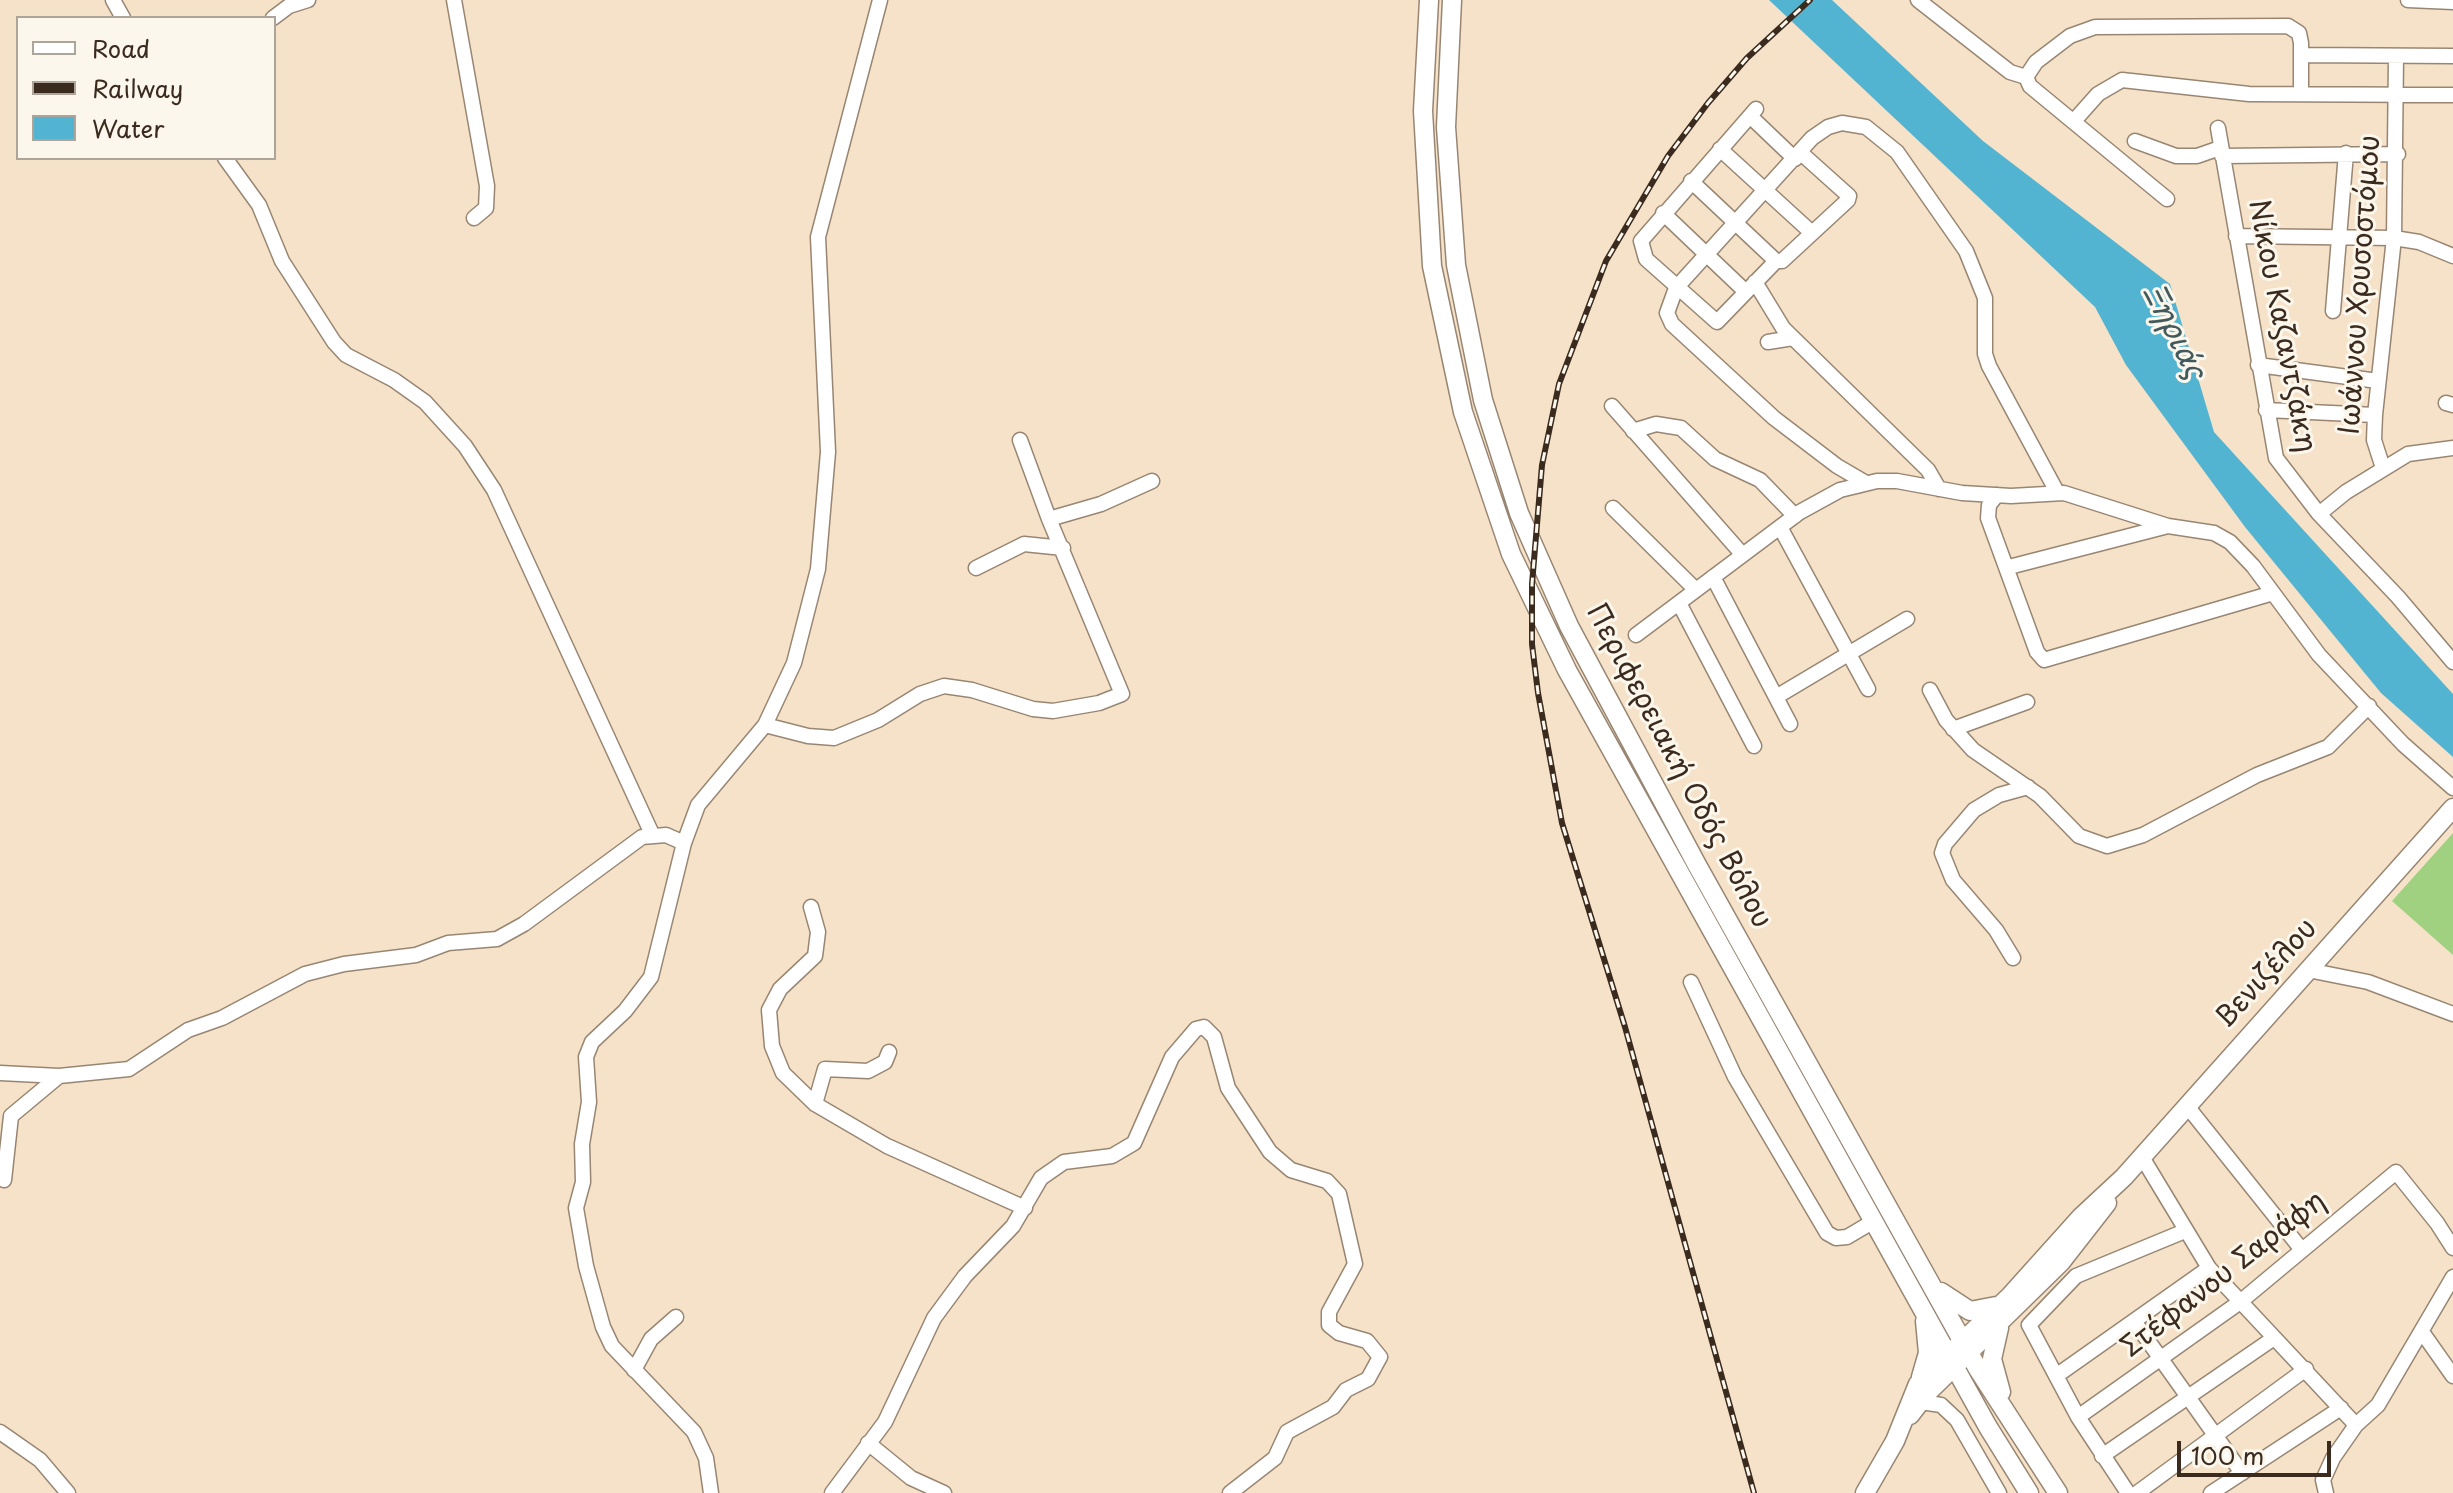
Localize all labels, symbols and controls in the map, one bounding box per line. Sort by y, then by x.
legend [16,16,276,160]
text: Road [92,30,150,66]
text: Railway [92,70,183,106]
text: Water [92,110,164,146]
street label: Ιωάννου Χρυσοστόμου [2334,134,2388,436]
street label: Νίκου Καζαντζάκη [2240,197,2322,455]
water label: Ξηριάς [2134,278,2212,386]
street label: Περιφερειακή Οδός Βόλου [1578,598,1778,934]
street label: Βενιζέλου [2209,912,2325,1036]
street label: Στέφανου Σαράφη [2115,1185,2333,1365]
scale bar [2181,1425,2335,1475]
text: 100 m [2191,1437,2264,1473]

